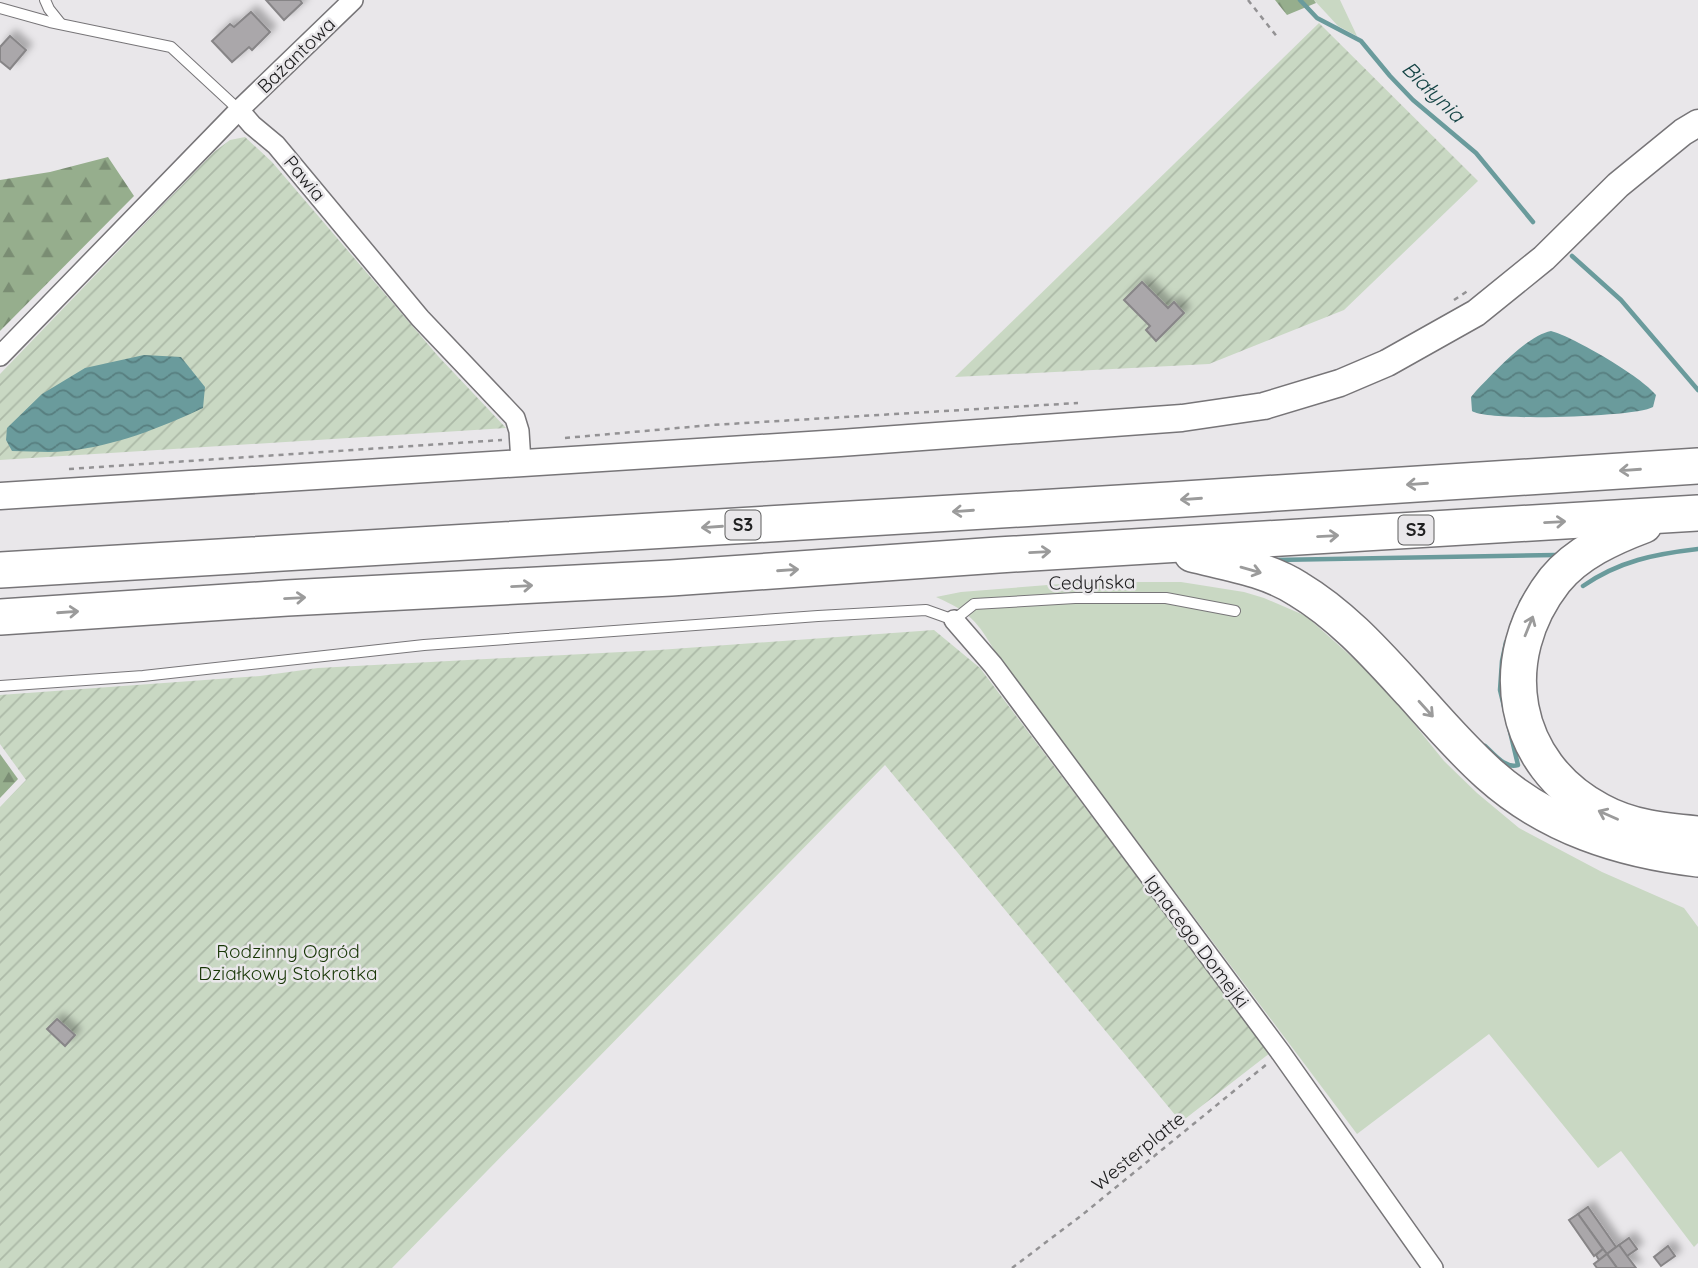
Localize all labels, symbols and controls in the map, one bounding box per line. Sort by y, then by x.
street label: Bażantowa [252,12,340,98]
water label: Białynia [1397,55,1471,128]
street label: Pawia [279,150,331,206]
one-way arrow [1619,464,1642,477]
one-way arrow [1406,477,1429,490]
one-way arrow [1180,493,1202,506]
one-way arrow [952,505,975,518]
road number: S3 [726,510,760,540]
one-way arrow [1543,515,1566,528]
road number: S3 [1398,516,1434,544]
one-way arrow [701,520,724,533]
one-way arrow [1316,529,1339,542]
one-way arrow [1028,546,1051,559]
one-way arrow [777,563,799,576]
one-way arrow [1240,564,1262,577]
street label: Cedyńska [1048,569,1136,595]
one-way arrow [511,579,533,592]
one-way arrow [283,591,306,604]
one-way arrow [56,606,79,619]
one-way arrow [1523,616,1536,637]
one-way arrow [1418,700,1435,717]
one-way arrow [1598,807,1619,821]
street label: Ignacego Domejki [1139,870,1255,1012]
park label: Rodzinny Ogród Działkowy Stokrotka [198,939,378,985]
street label: Westerplatte [1087,1106,1189,1196]

